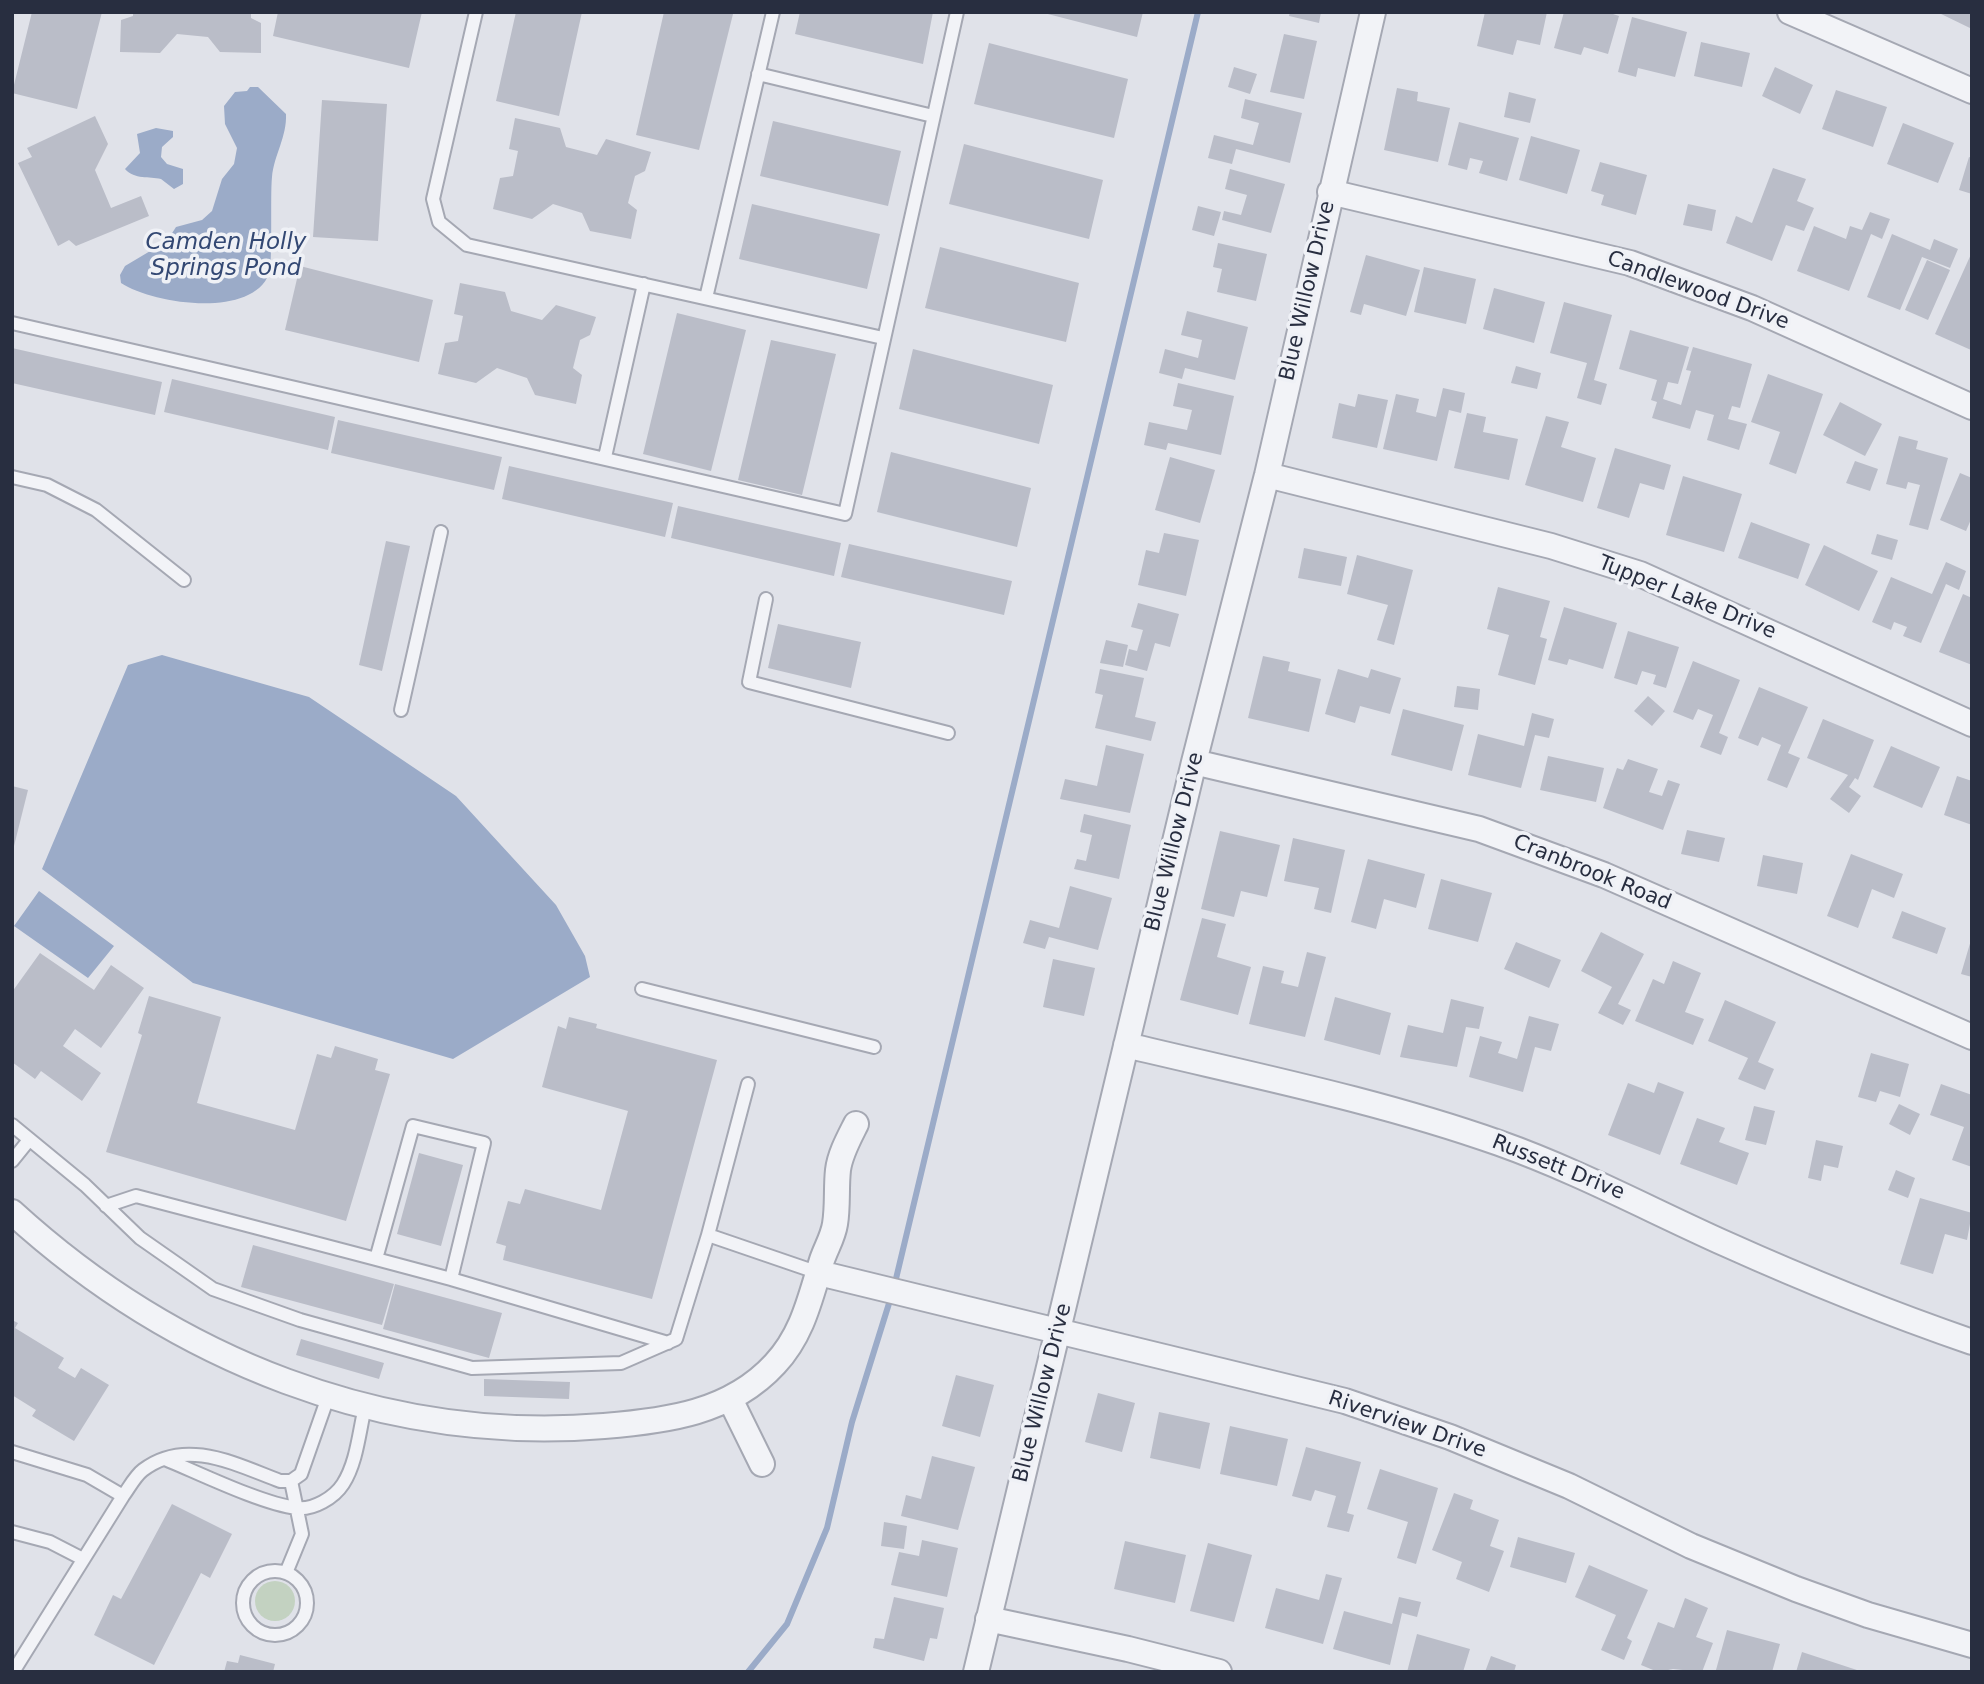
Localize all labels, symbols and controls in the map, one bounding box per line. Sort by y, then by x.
street label: Blue Willow Drive [1275,199,1341,383]
water label: Camden Holly Springs Pond [146,229,306,283]
street label: Candlewood Drive [1604,246,1792,336]
street label: Tupper Lake Drive [1594,551,1780,645]
street label: Blue Willow Drive [1141,750,1209,934]
street label: Cranbrook Road [1509,830,1675,916]
street label: Russett Drive [1488,1130,1628,1206]
street label: Blue Willow Drive [1009,1301,1077,1485]
street label: Riverview Drive [1325,1386,1489,1464]

